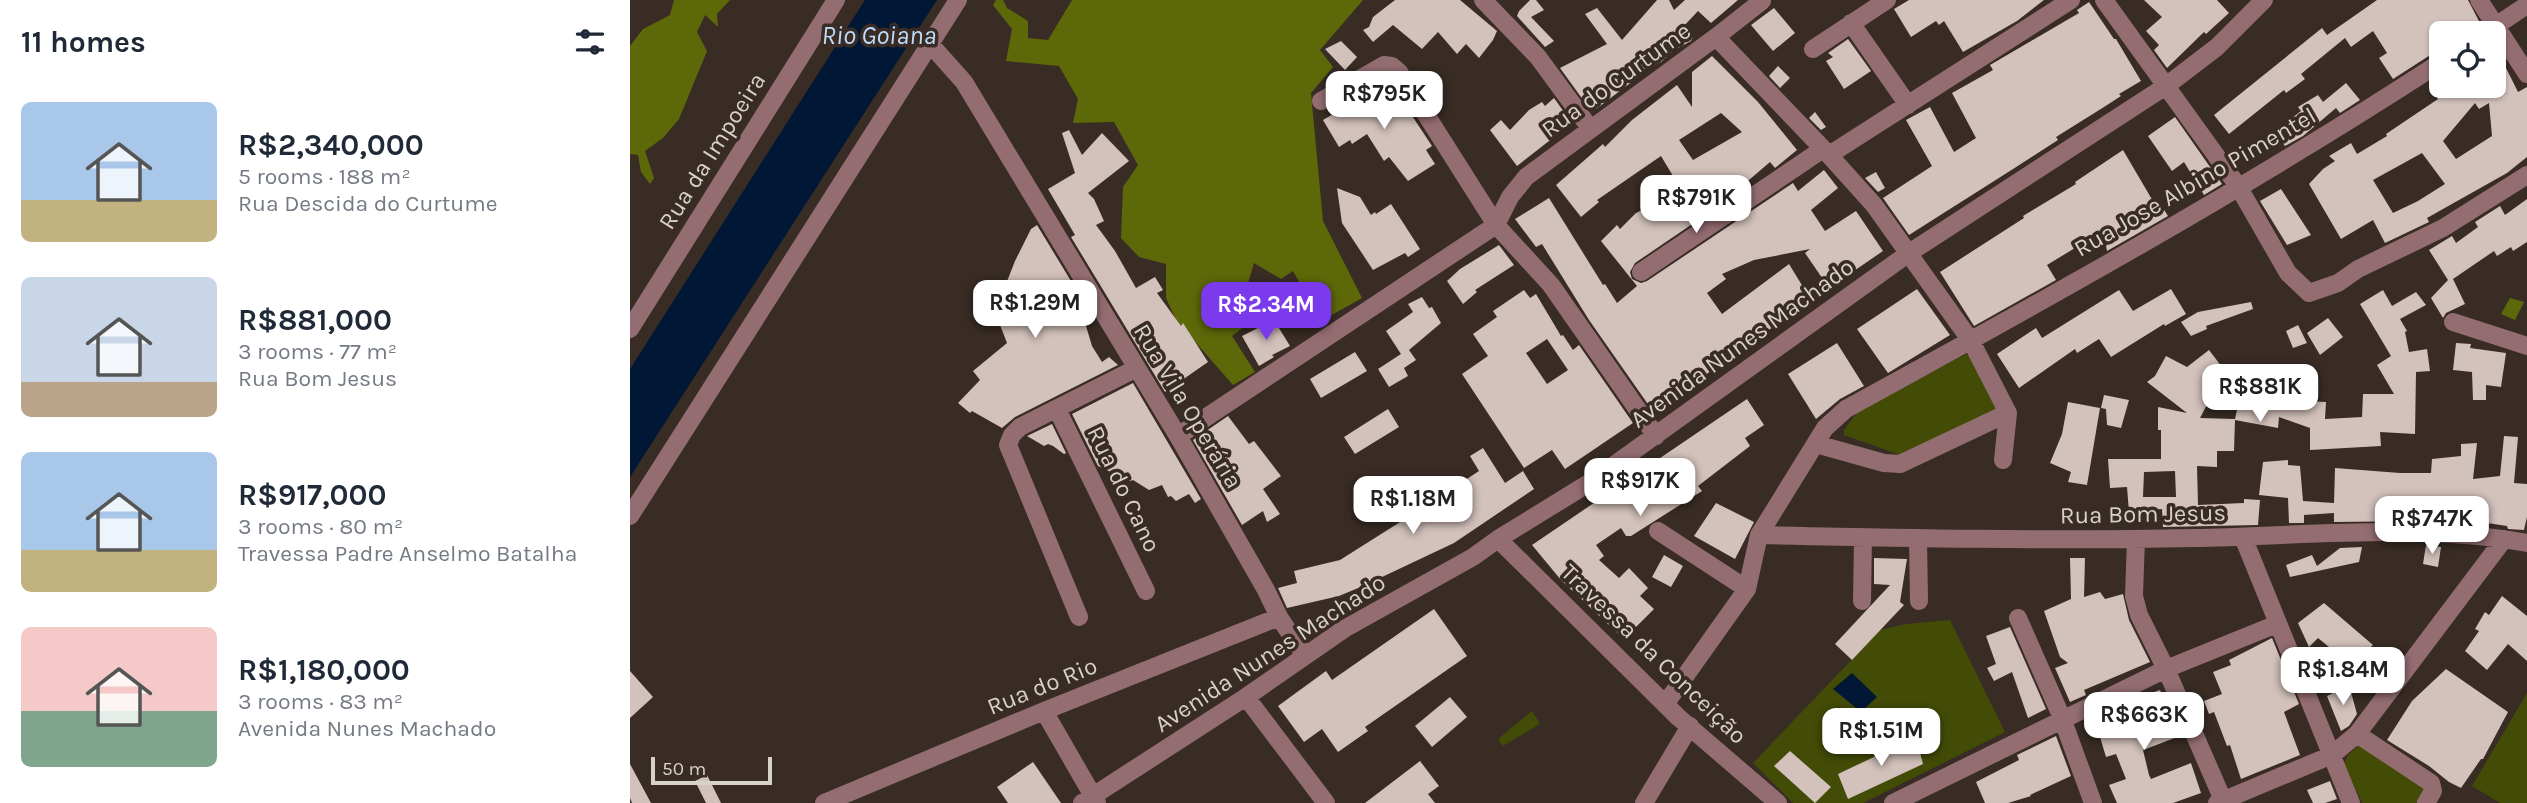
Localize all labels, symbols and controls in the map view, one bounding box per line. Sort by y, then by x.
street label: Rua do Curtume [1536,17,1696,143]
water label: Rio Goiana [822,20,936,51]
map controls [2429,21,2506,98]
button: locate [2429,21,2506,98]
icon: filters [571,23,609,61]
text: 11 homes [21,24,146,60]
street label: Rua da Impoeira [653,68,771,234]
pin: R$795K [1327,72,1441,131]
text: R$795K [1342,80,1426,107]
street label: Rua Jose Albino Pimentel [2069,101,2321,263]
text: R$2,340,000 [238,127,424,163]
icon: home [77,130,161,214]
text: 5 rooms · 188 m² [238,163,411,190]
pin: R$791K [1639,176,1753,235]
text: R$791K [1656,184,1736,211]
text: Rua Descida do Curtume [238,190,498,217]
street label: Avenida Nunes Machado [1625,252,1859,434]
pin: R$1.29M [970,280,1100,340]
pin: R$2.34M [1201,282,1331,342]
text: R$1.29M [989,289,1081,316]
text: R$2.34M [1217,291,1315,318]
text: R$881,000 [238,302,392,338]
icon: home [77,305,161,389]
street label: Rua Vila Operária [1128,319,1248,493]
text: 3 rooms · 77 m² [238,338,397,365]
pin: R$881K [2203,364,2317,424]
text: Rua Bom Jesus [238,365,397,392]
text: R$881K [2218,373,2302,400]
street label: Rua do Cano [1081,421,1167,557]
pin: R$917K [1583,458,1697,518]
text: R$917K [1600,467,1680,494]
pin: R$1.18M [1348,476,1478,536]
text: R$917,000 [238,477,386,513]
icon: home [77,480,161,564]
text: R$1.18M [1370,485,1456,512]
pin: R$747K [2375,496,2489,556]
street label: Rua Bom Jesus [2060,499,2226,529]
text: R$747K [2391,505,2473,532]
text: 3 rooms · 80 m² [238,513,403,540]
text: Travessa Padre Anselmo Batalha [238,540,577,567]
street label: Travessa da Conceição [1556,558,1752,750]
street label: Avenida Nunes Machado [1149,568,1391,738]
pin: R$1.84M [2278,648,2408,707]
street label: Rua do Rio [983,651,1101,721]
text: R$1,180,000 [238,652,410,688]
icon: home [77,655,161,739]
text: R$1.84M [2297,656,2389,683]
text: 3 rooms · 83 m² [238,688,403,715]
pin: R$663K [2087,692,2201,752]
text: R$663K [2100,701,2188,728]
pin: R$1.51M [1816,708,1946,768]
text: Avenida Nunes Machado [238,715,496,742]
text: R$1.51M [1838,717,1924,744]
scale bar [651,754,772,786]
text: 50 m [662,758,706,780]

